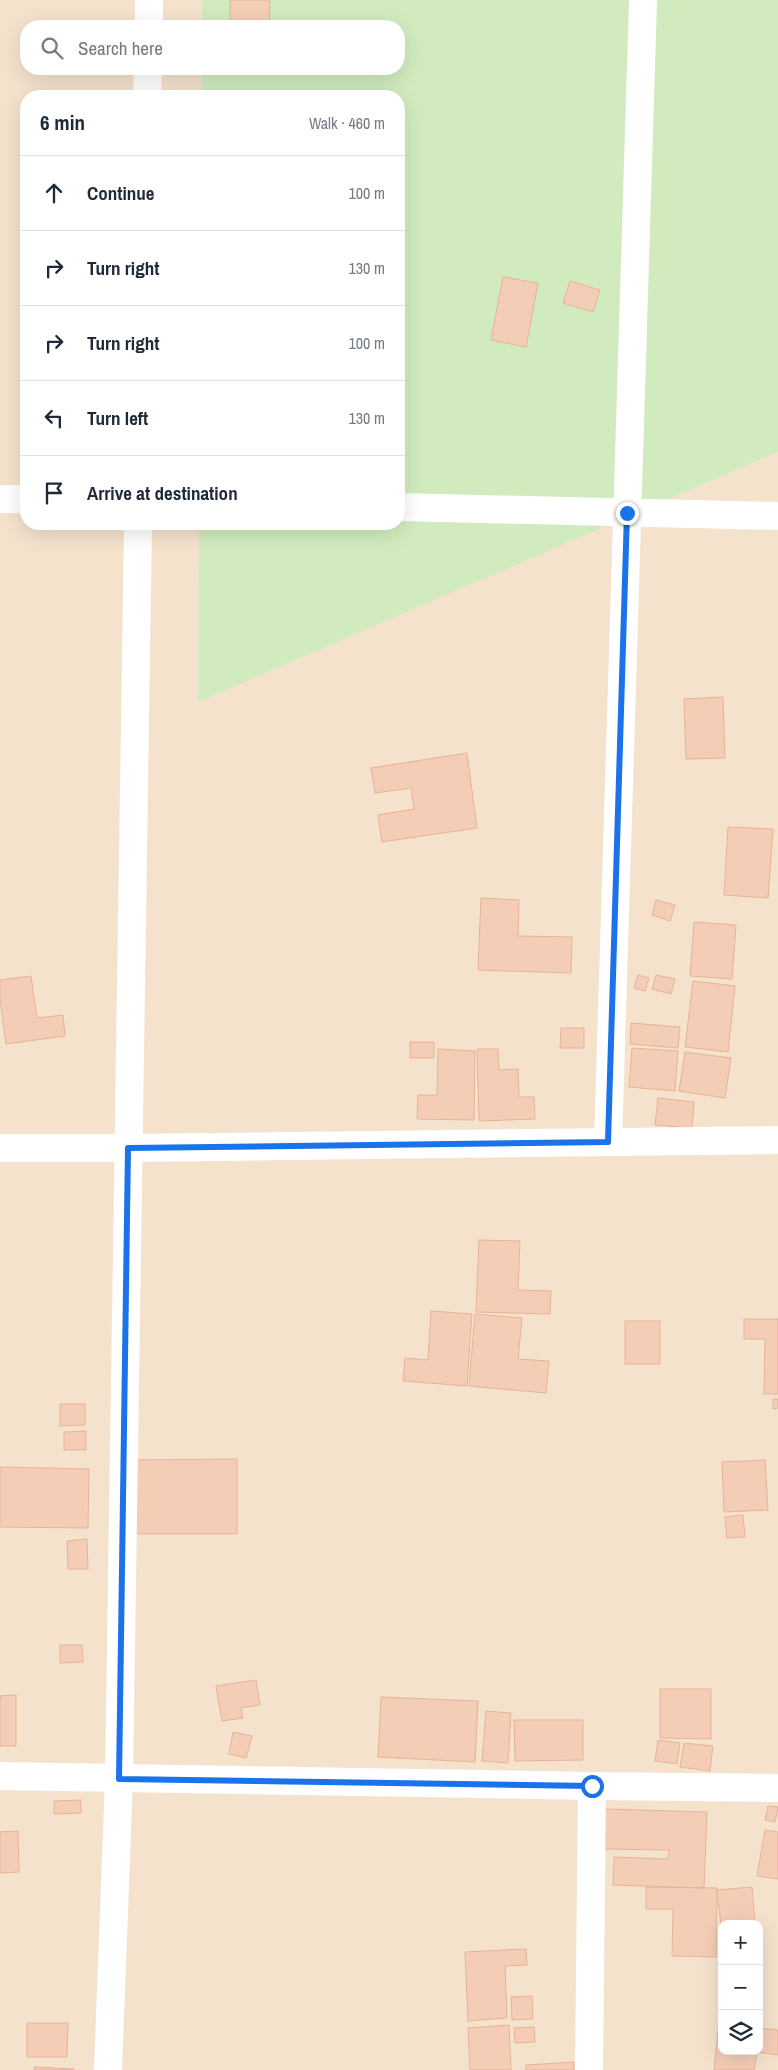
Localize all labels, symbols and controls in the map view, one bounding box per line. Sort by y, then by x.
search box [20,20,405,75]
icon: search [38,34,66,62]
text: Search here [78,35,163,61]
text: 6 min [40,108,85,137]
text: Walk · 460 m [309,112,385,134]
icon: ahead [40,179,68,207]
text: Continue [87,180,155,206]
text: 100 m [349,182,385,204]
icon: right [40,254,68,282]
text: Turn right [87,255,159,281]
text: 130 m [349,257,385,279]
icon: right [40,329,68,357]
text: Turn right [87,330,159,356]
text: 100 m [349,332,385,354]
icon: left [40,404,68,432]
text: Turn left [87,405,148,431]
text: 130 m [349,407,385,429]
icon: arrive [40,479,68,507]
text: Arrive at destination [87,480,238,506]
route end [616,502,639,525]
route start [581,1775,604,1798]
map controls [718,1920,763,2055]
button: + [718,1920,763,1965]
button: − [718,1965,763,2010]
button: layers [718,2010,763,2055]

